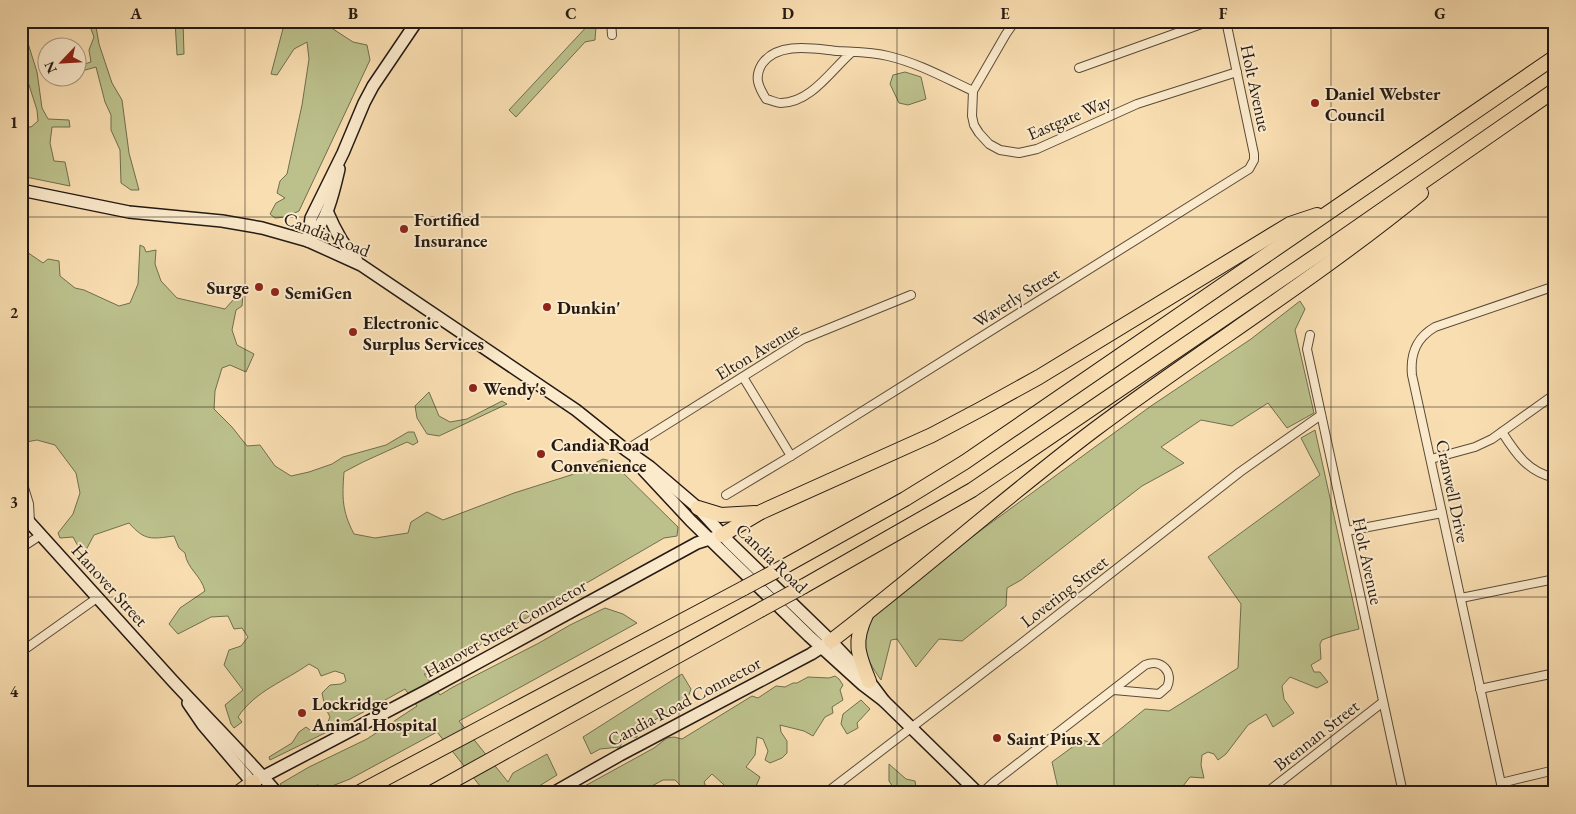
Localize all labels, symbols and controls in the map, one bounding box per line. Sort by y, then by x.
text: A [129,3,142,24]
text: B [348,3,358,24]
text: C [565,3,577,24]
text: D [782,3,794,24]
text: E [1000,3,1010,24]
text: F [1219,3,1228,24]
text: G [1434,3,1446,24]
north arrow [38,38,88,88]
street label: Holt Avenue [1236,42,1276,134]
text: N [39,58,61,76]
place label: Daniel Webster Council [1325,82,1441,126]
street label: Eastgate Way [1023,89,1115,145]
marker: Daniel Webster Council [1309,97,1321,109]
text: 1 [10,112,18,133]
street label: Candia Road [280,206,375,262]
place label: Fortified Insurance [414,208,488,252]
marker: Fortified Insurance [398,223,410,235]
street label: Waverly Street [969,261,1064,333]
place label: Surge [206,276,249,299]
marker: Surge [253,281,265,293]
place label: SemiGen [285,281,352,304]
marker: SemiGen [269,286,281,298]
place label: Dunkin' [557,296,621,319]
marker: Dunkin' [541,301,553,313]
text: 2 [10,302,19,323]
place label: Electronic Surplus Services [363,311,484,355]
street label: Elton Avenue [711,317,803,385]
marker: Electronic Surplus Services [347,326,359,338]
place label: Wendy's [483,377,546,400]
marker: Wendy's [467,382,479,394]
place label: Candia Road Convenience [551,433,650,477]
street label: Cranwell Drive [1431,437,1475,545]
marker: Candia Road Convenience [535,448,547,460]
text: 3 [10,492,18,513]
street label: Holt Avenue [1348,515,1388,607]
street label: Candia Road [731,518,814,599]
street label: Hanover Street [67,539,153,631]
street label: Lovering Street [1016,550,1113,632]
street label: Hanover Street Connector [420,574,590,682]
street label: Candia Road Connector [603,651,765,751]
text: 4 [10,681,19,702]
place label: Lockridge Animal Hospital [311,692,437,736]
street label: Brennan Street [1269,694,1364,776]
marker: Lockridge Animal Hospital [296,707,308,719]
place label: Saint Pius X [1007,727,1101,750]
marker: Saint Pius X [991,732,1003,744]

